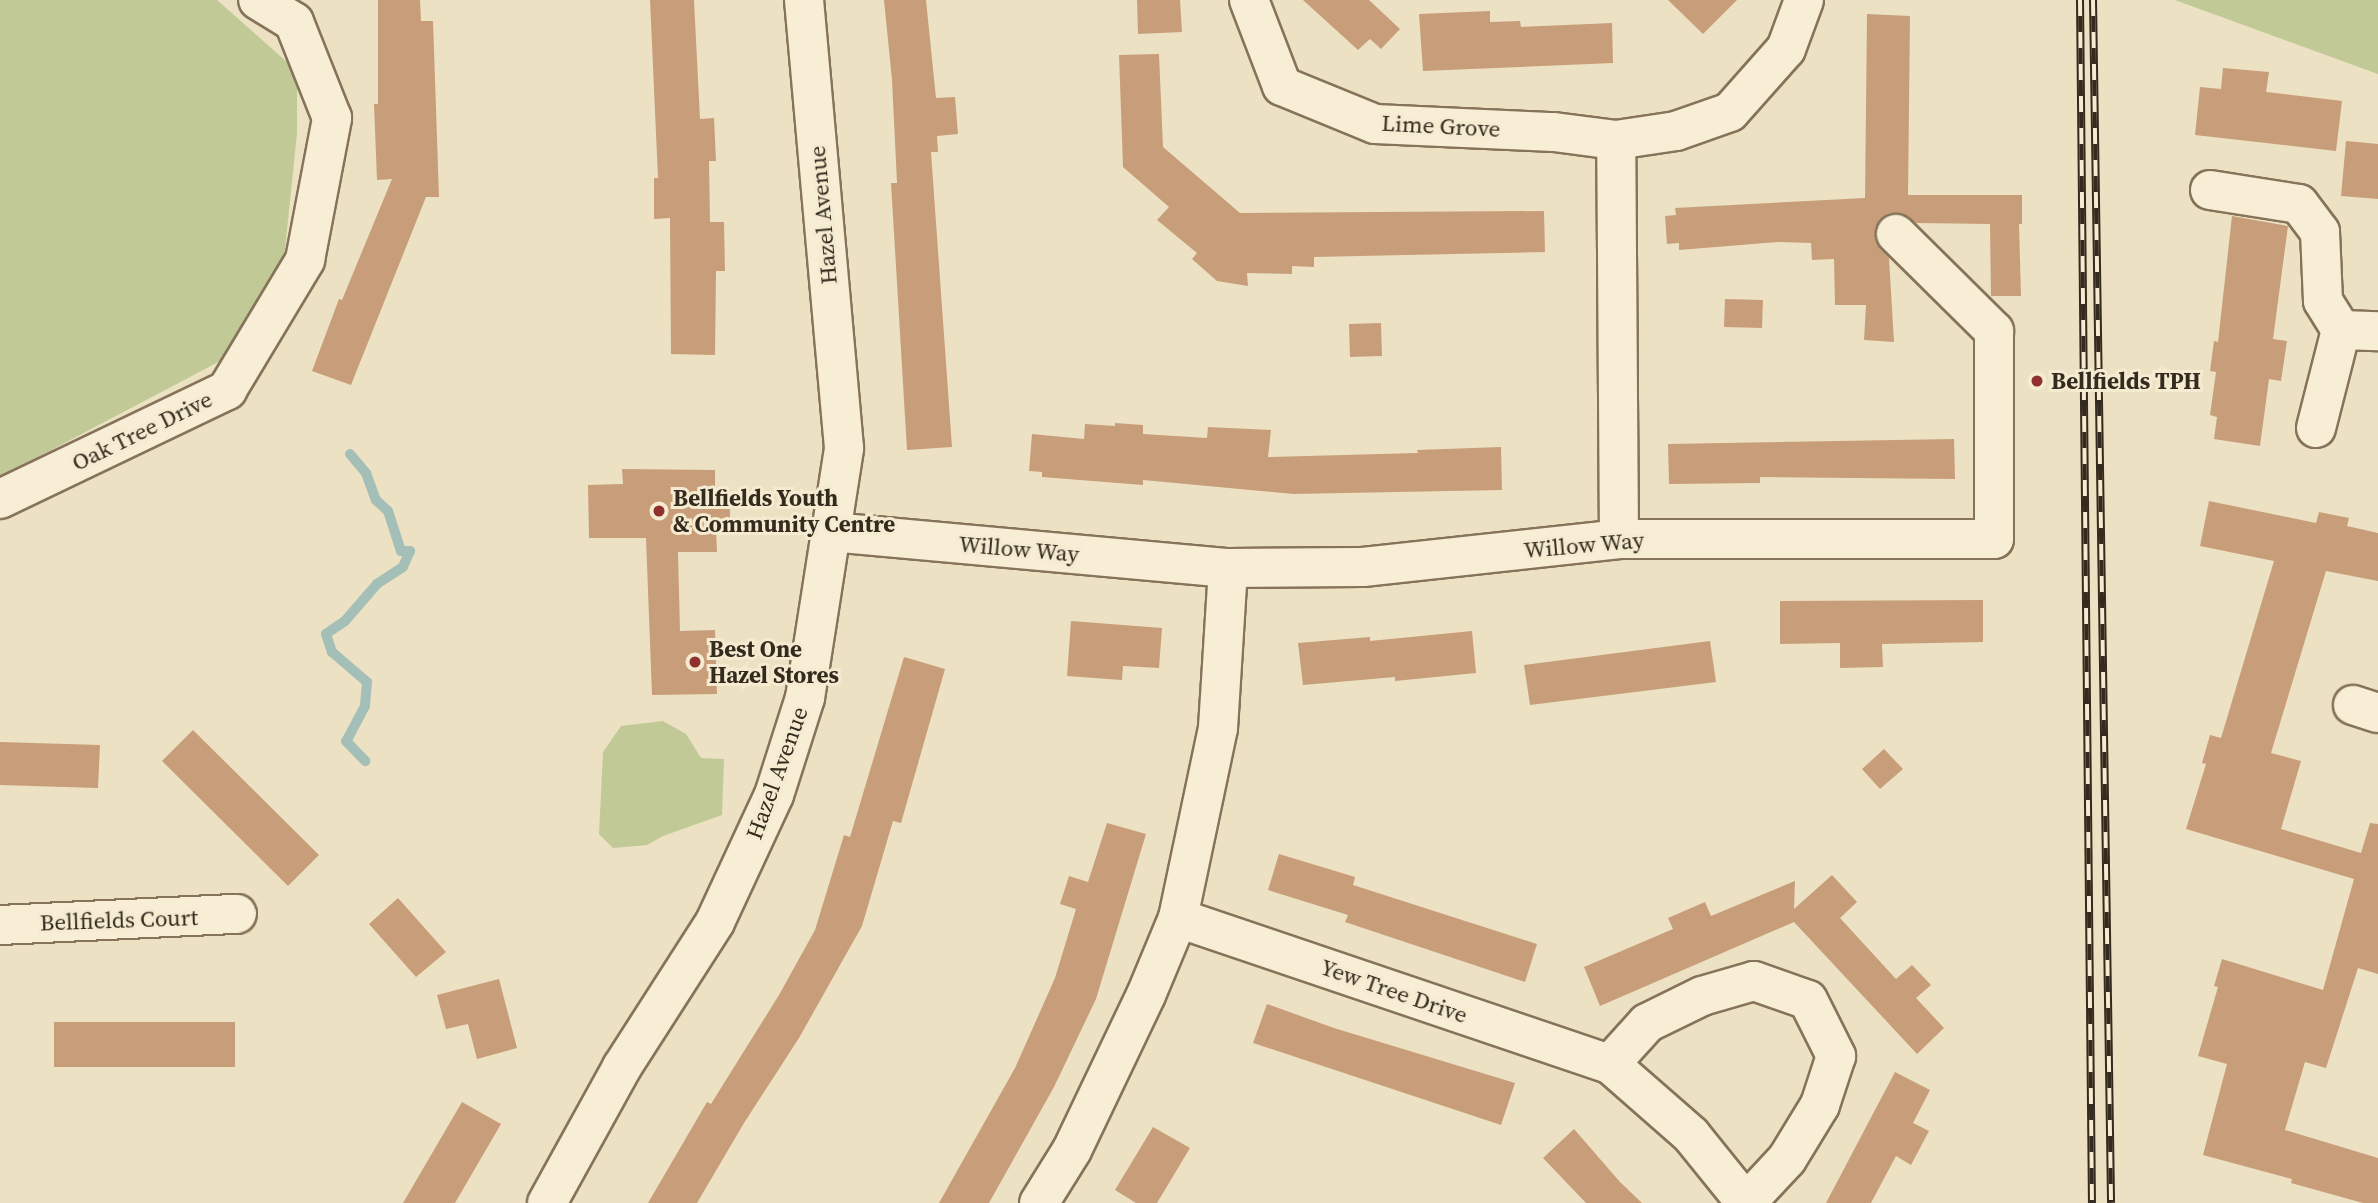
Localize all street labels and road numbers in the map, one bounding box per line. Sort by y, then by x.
street label: Lime Grove [1381,109,1501,143]
street label: Hazel Avenue [803,145,843,285]
street label: Oak Tree Drive [67,385,217,477]
street label: Willow Way [1522,526,1646,564]
street label: Willow Way [957,530,1081,568]
street label: Hazel Avenue [740,703,814,843]
street label: Bellfields Court [39,903,199,937]
street label: Yew Tree Drive [1317,953,1471,1029]

